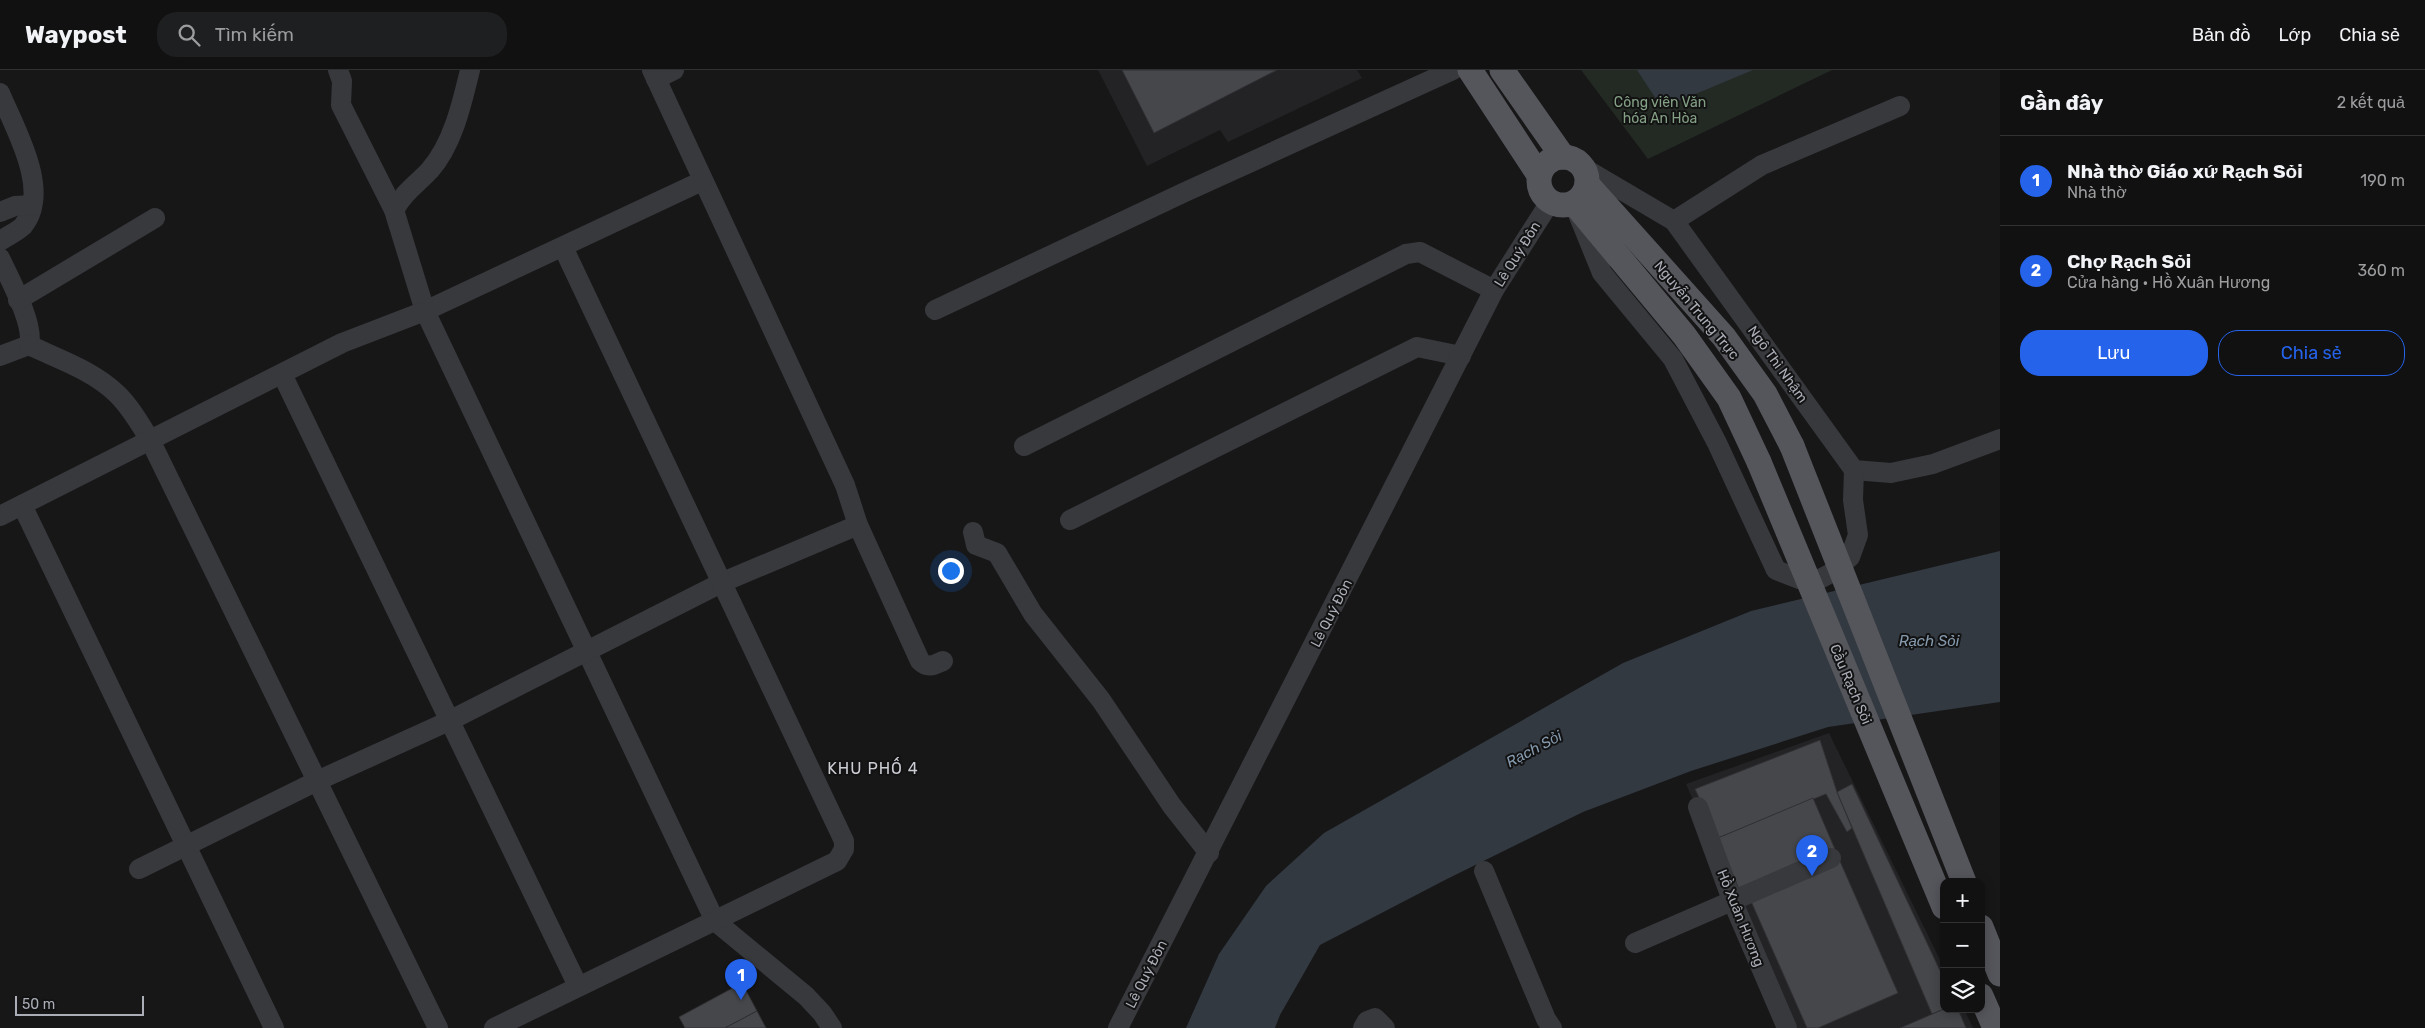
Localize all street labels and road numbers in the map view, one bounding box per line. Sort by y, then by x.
street label: Lê Quý Đôn [1491,218,1544,290]
street label: Nguyễn Trung Trực [1650,257,1744,363]
street label: Ngô Thì Nhậm [1744,323,1811,406]
street label: Lê Quý Đôn [1307,576,1356,650]
street label: Cầu Rạch Sỏi [1826,641,1876,727]
street label: Hồ Xuân Hương [1713,867,1769,969]
street label: Lê Quý Đôn [1122,937,1171,1011]

